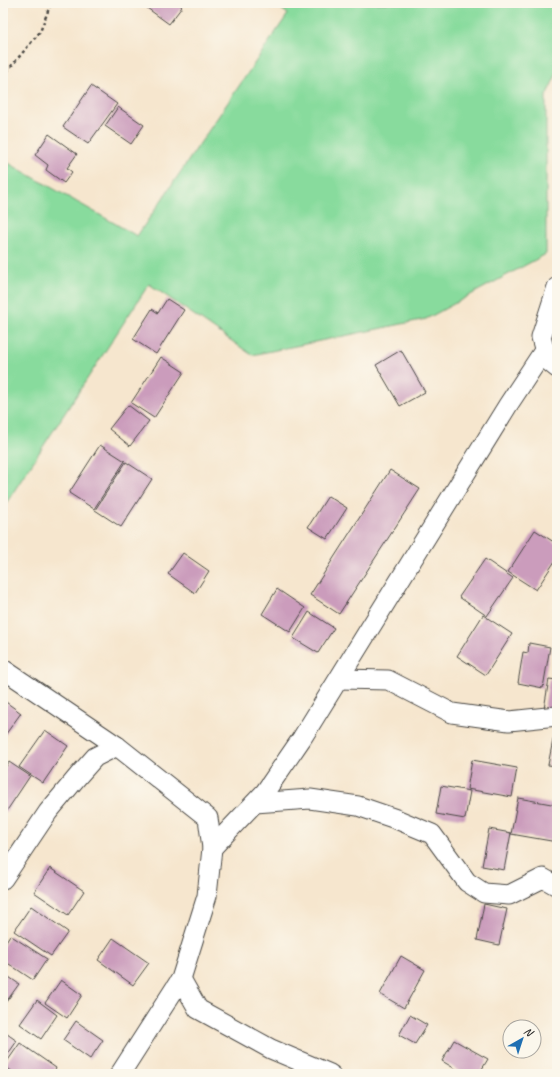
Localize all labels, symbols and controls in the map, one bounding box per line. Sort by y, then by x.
north arrow [502,1019,542,1059]
text: N [521,1024,537,1040]

